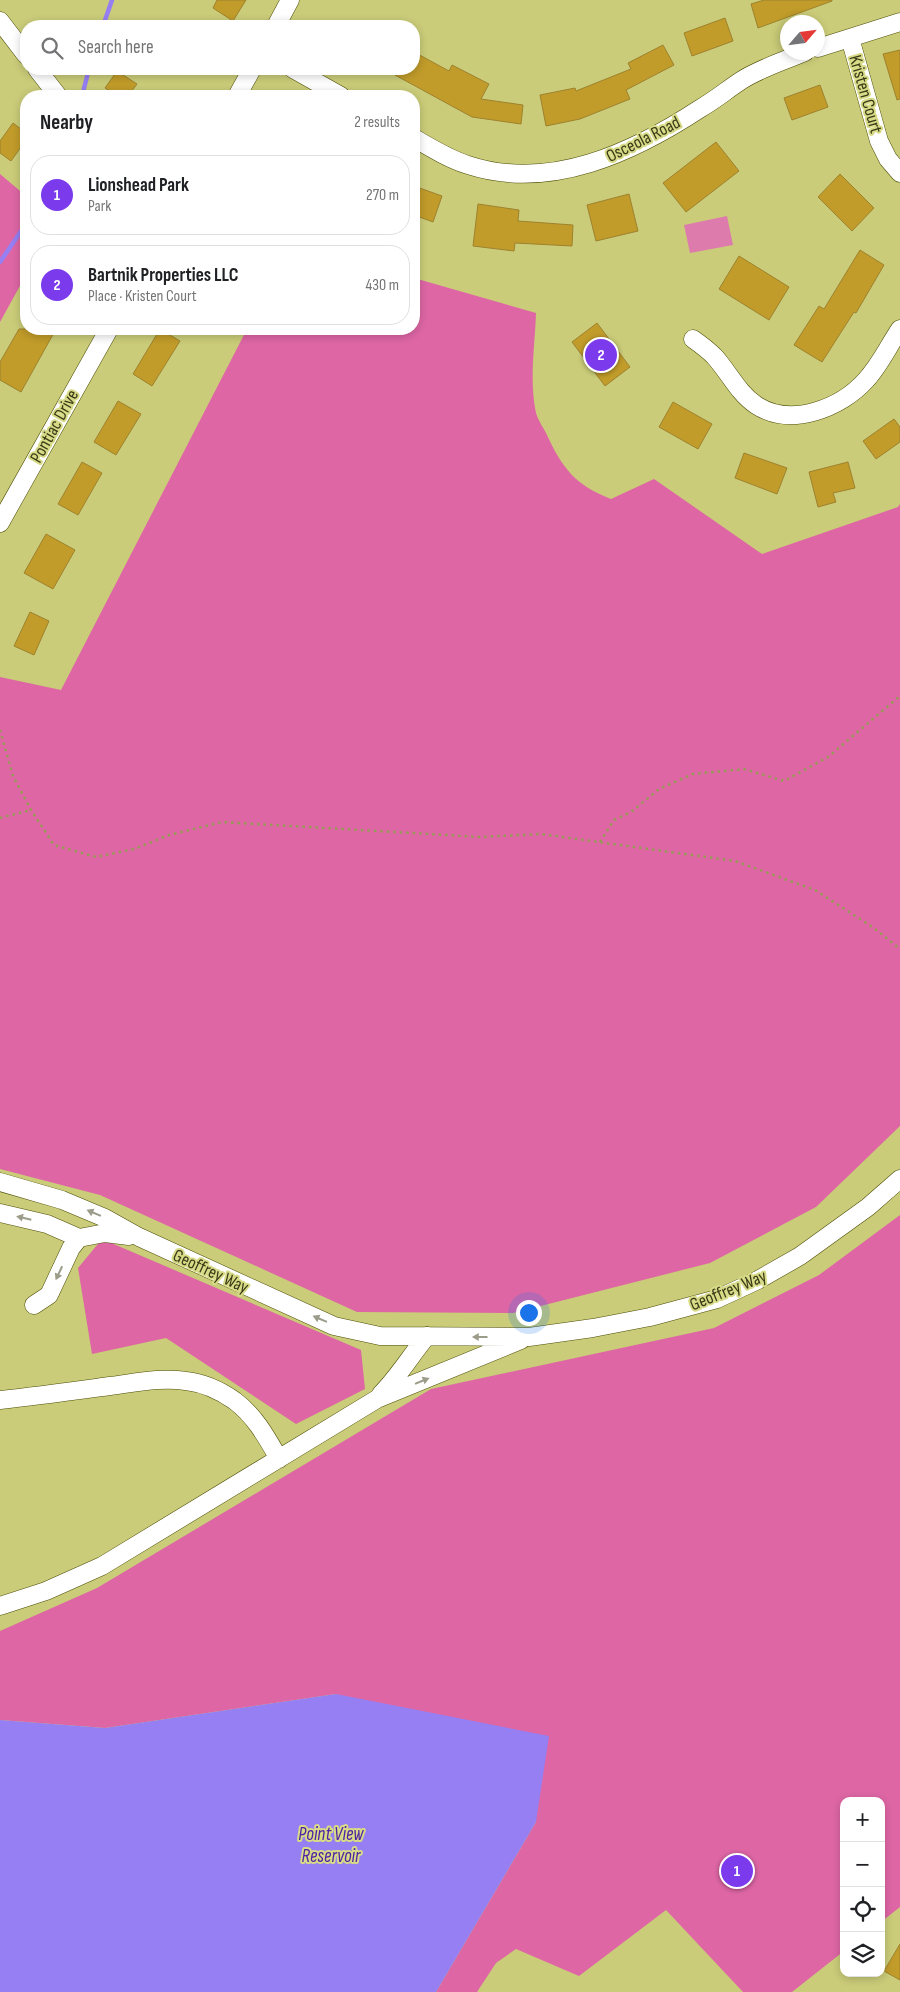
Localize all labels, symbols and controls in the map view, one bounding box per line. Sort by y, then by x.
north arrow [780,15,825,60]
search box [20,20,420,75]
icon: search [38,34,66,62]
text: Search here [78,36,154,59]
street label: Kristen Court [844,53,887,136]
text: Nearby [40,110,93,135]
street label: Osceola Road [603,112,684,167]
text: 2 results [354,113,400,132]
text: Lionshead Park [88,174,189,197]
text: 1 [54,186,60,205]
text: 270 m [366,186,399,205]
text: Park [88,197,111,216]
text: Bartnik Properties LLC [88,264,239,287]
text: 2 [53,276,61,295]
text: 430 m [366,276,399,295]
text: Place · Kristen Court [88,287,197,306]
pin: 2 [585,336,617,374]
street label: Pontiac Drive [26,386,83,466]
one-way arrow [87,1209,101,1217]
one-way arrow [16,1214,31,1222]
street label: Geoffrey Way [170,1245,252,1298]
one-way arrow [55,1266,63,1280]
street label: Geoffrey Way [687,1266,770,1315]
your location [516,1300,542,1326]
one-way arrow [313,1315,327,1323]
one-way arrow [472,1333,488,1341]
one-way arrow [415,1376,429,1384]
map controls [840,1797,885,1977]
button: + [840,1797,885,1842]
water label: Point View Reservoir [298,1823,364,1868]
button: − [840,1842,885,1887]
pin: 1 [721,1852,753,1890]
button: locate [840,1887,885,1932]
button: layers [840,1932,885,1977]

